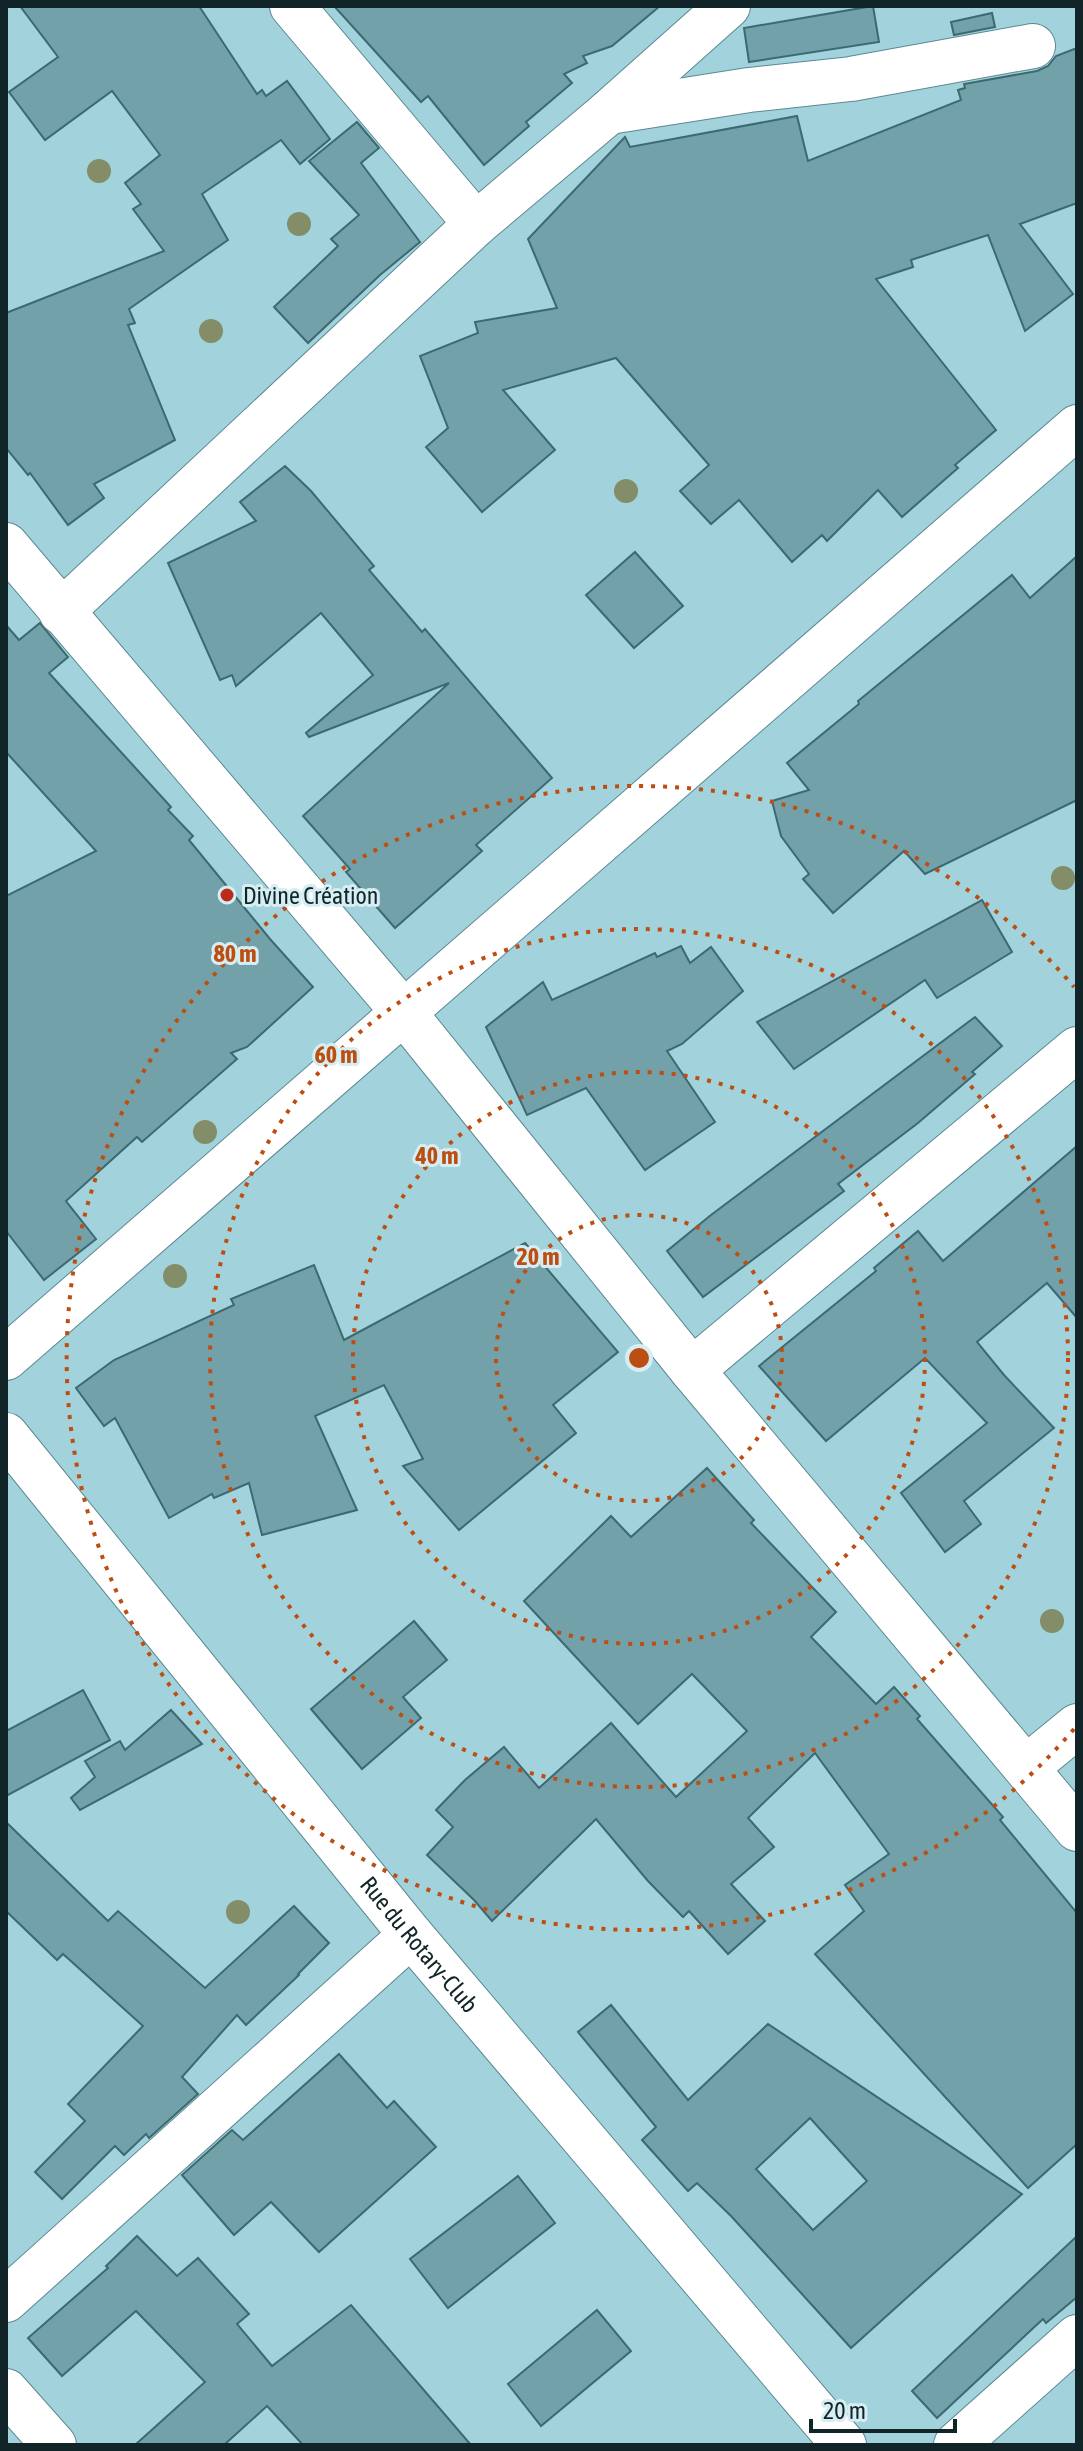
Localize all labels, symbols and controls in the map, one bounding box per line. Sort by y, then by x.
place label: Divine Création [243,882,378,909]
marker: Divine Création [218,886,236,904]
text: 80 m [213,940,257,967]
text: 60 m [314,1041,358,1068]
text: 40 m [414,1142,459,1169]
text: 20 m [516,1243,560,1270]
centre of rings [625,1344,653,1372]
street label: Rue du Rotary-Club [355,1871,484,2018]
scale bar [811,2383,955,2433]
text: 20 m [823,2397,866,2424]

